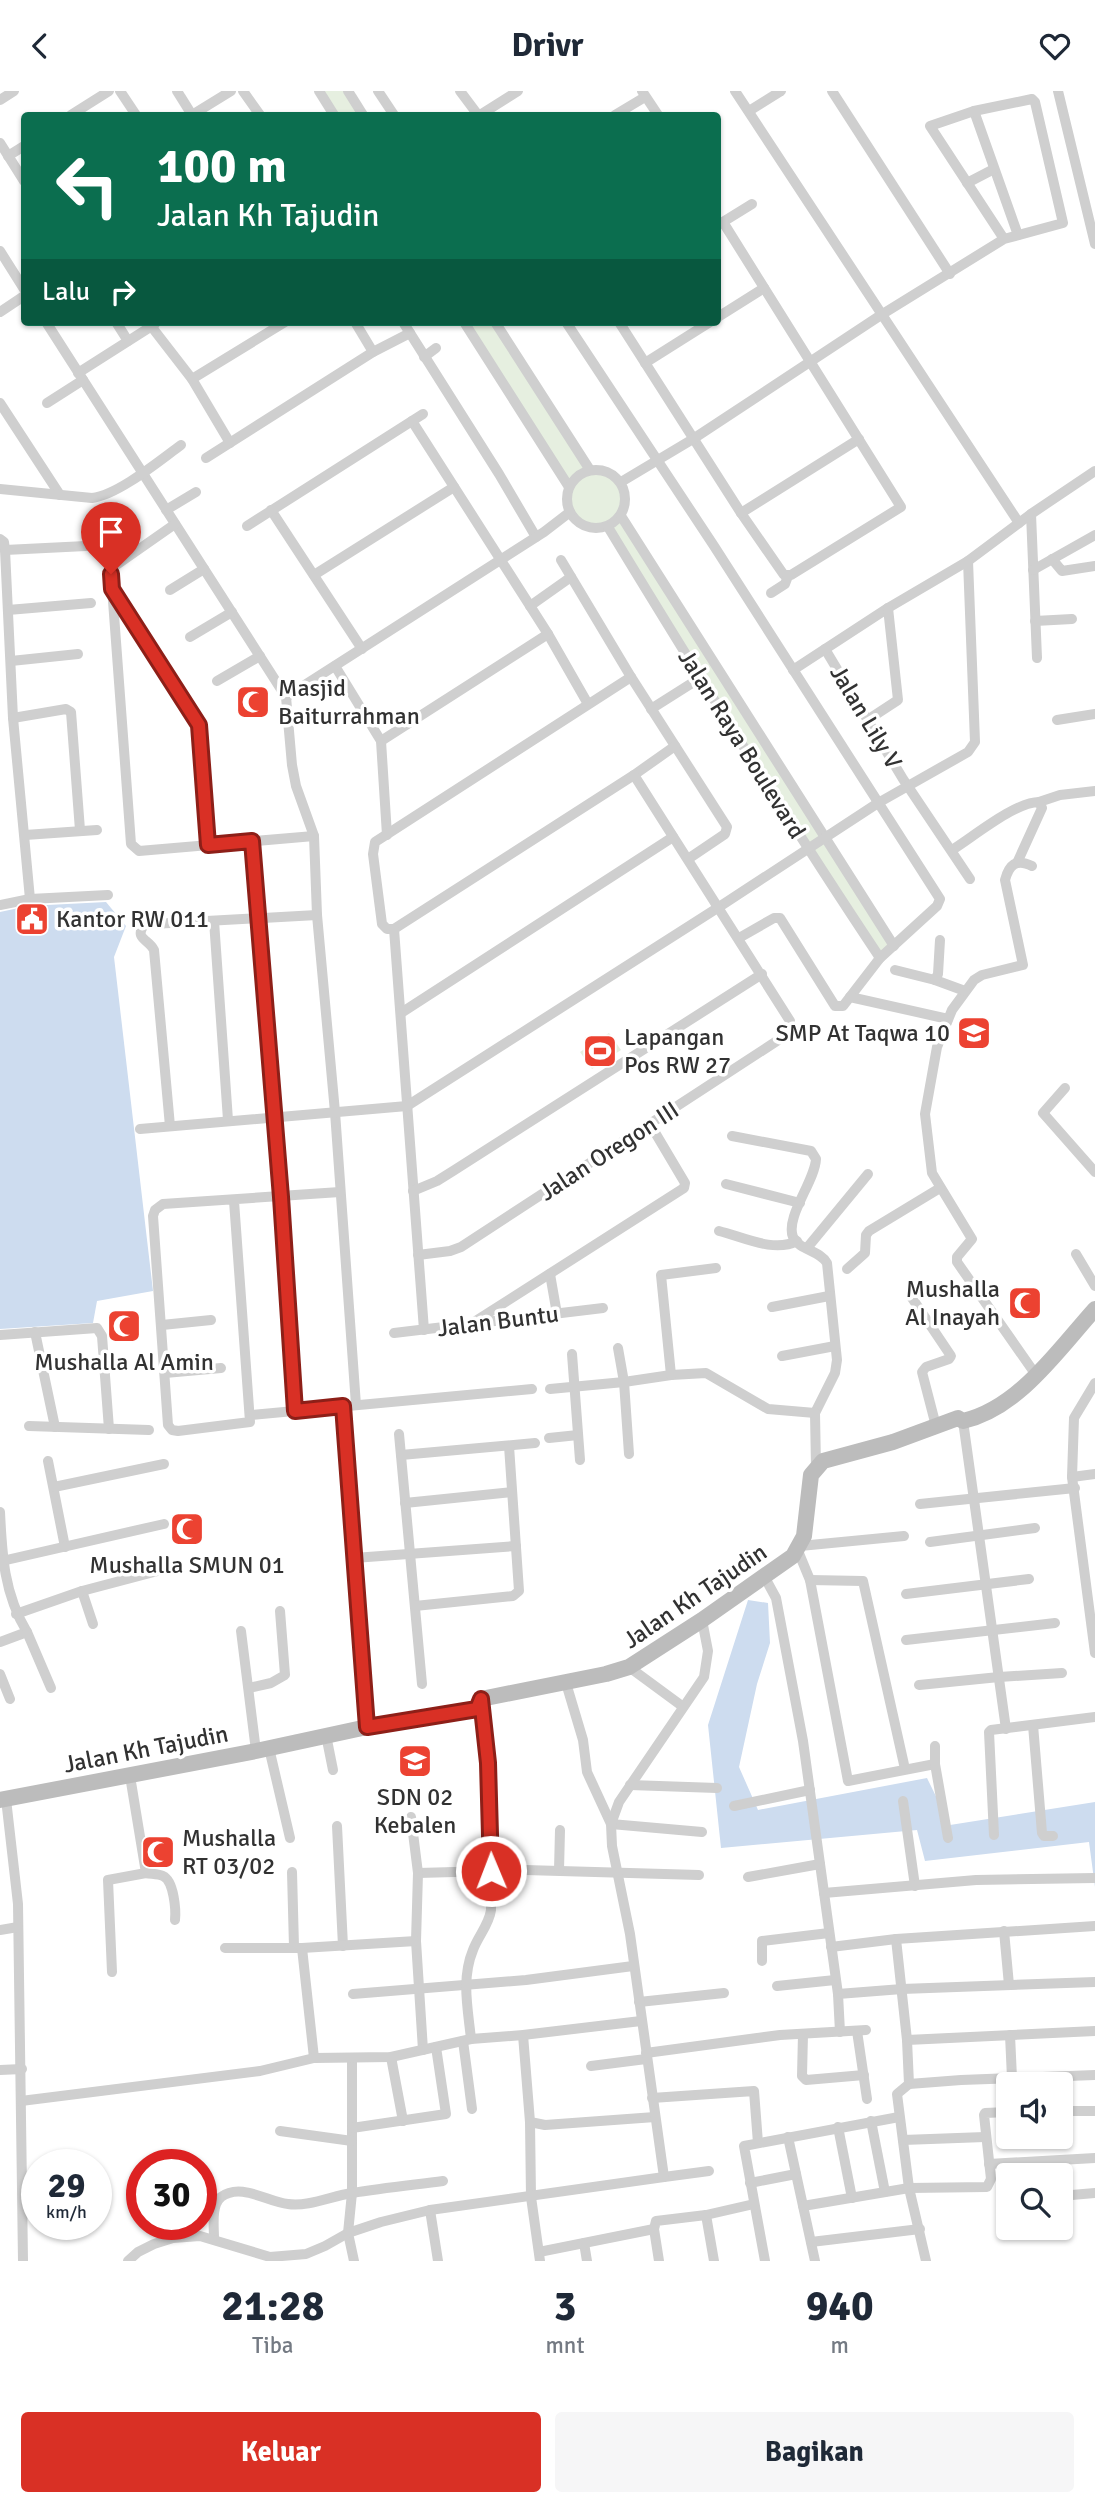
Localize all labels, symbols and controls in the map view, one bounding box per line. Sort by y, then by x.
text: Drivr [511,26,584,65]
icon: back [21,27,59,65]
icon: heart [1036,27,1074,65]
text: 100 m [157,136,287,196]
icon: left [42,140,133,231]
text: Jalan Kh Tajudin [157,196,380,235]
icon: right [104,273,142,311]
text: Lalu [42,276,90,308]
pin [81,502,141,574]
icon: arrive [92,513,130,551]
street label: Jalan Raya Boulevard [672,644,812,844]
street label: Jalan Lily V [823,660,909,774]
place label: Masjid Baiturrahman [278,673,420,731]
mosque icon: Masjid Baiturrahman [234,683,272,721]
public building icon: Kantor RW 011 [13,900,51,938]
place label: Kantor RW 011 [56,904,209,934]
school or university icon: SMP At Taqwa 10 [955,1014,993,1052]
place label: SMP At Taqwa 10 [775,1018,950,1048]
place label: Lapangan Pos RW 27 [624,1022,731,1080]
sports icon: Lapangan Pos RW 27 [581,1032,619,1070]
street label: Jalan Oregon III [533,1095,685,1207]
place label: Mushalla Al Inayah [905,1274,1000,1332]
mosque icon: Mushalla Al Inayah [1006,1284,1044,1322]
street label: Jalan Buntu [436,1299,560,1343]
mosque icon: Mushalla Al Amin [105,1307,143,1345]
place label: Mushalla Al Amin [34,1347,214,1377]
mosque icon: Mushalla SMUN 01 [168,1510,206,1548]
street label: Jalan Kh Tajudin [617,1537,773,1655]
place label: Mushalla SMUN 01 [89,1550,285,1580]
street label: Jalan Kh Tajudin [61,1718,231,1780]
school or university icon: SDN 02 Kebalen [396,1742,434,1780]
place label: SDN 02 Kebalen [374,1782,456,1840]
place label: Mushalla RT 03/02 [182,1823,276,1881]
mosque icon: Mushalla RT 03/02 [139,1833,177,1871]
position arrow [454,1834,528,1908]
map controls [996,2072,1073,2240]
button: sound [996,2072,1073,2149]
speed limit sign: 30 [126,2149,217,2240]
button: search [996,2163,1073,2240]
text: 29 [48,2164,85,2207]
text: km/h [46,2201,87,2223]
text: 21:28 [221,2281,324,2332]
text: 3 [554,2281,576,2332]
text: 940 [806,2281,874,2332]
text: Tiba [252,2331,293,2360]
text: mnt [546,2331,584,2360]
text: m [831,2331,849,2360]
button: Keluar [21,2412,541,2492]
button: Bagikan [555,2412,1074,2492]

